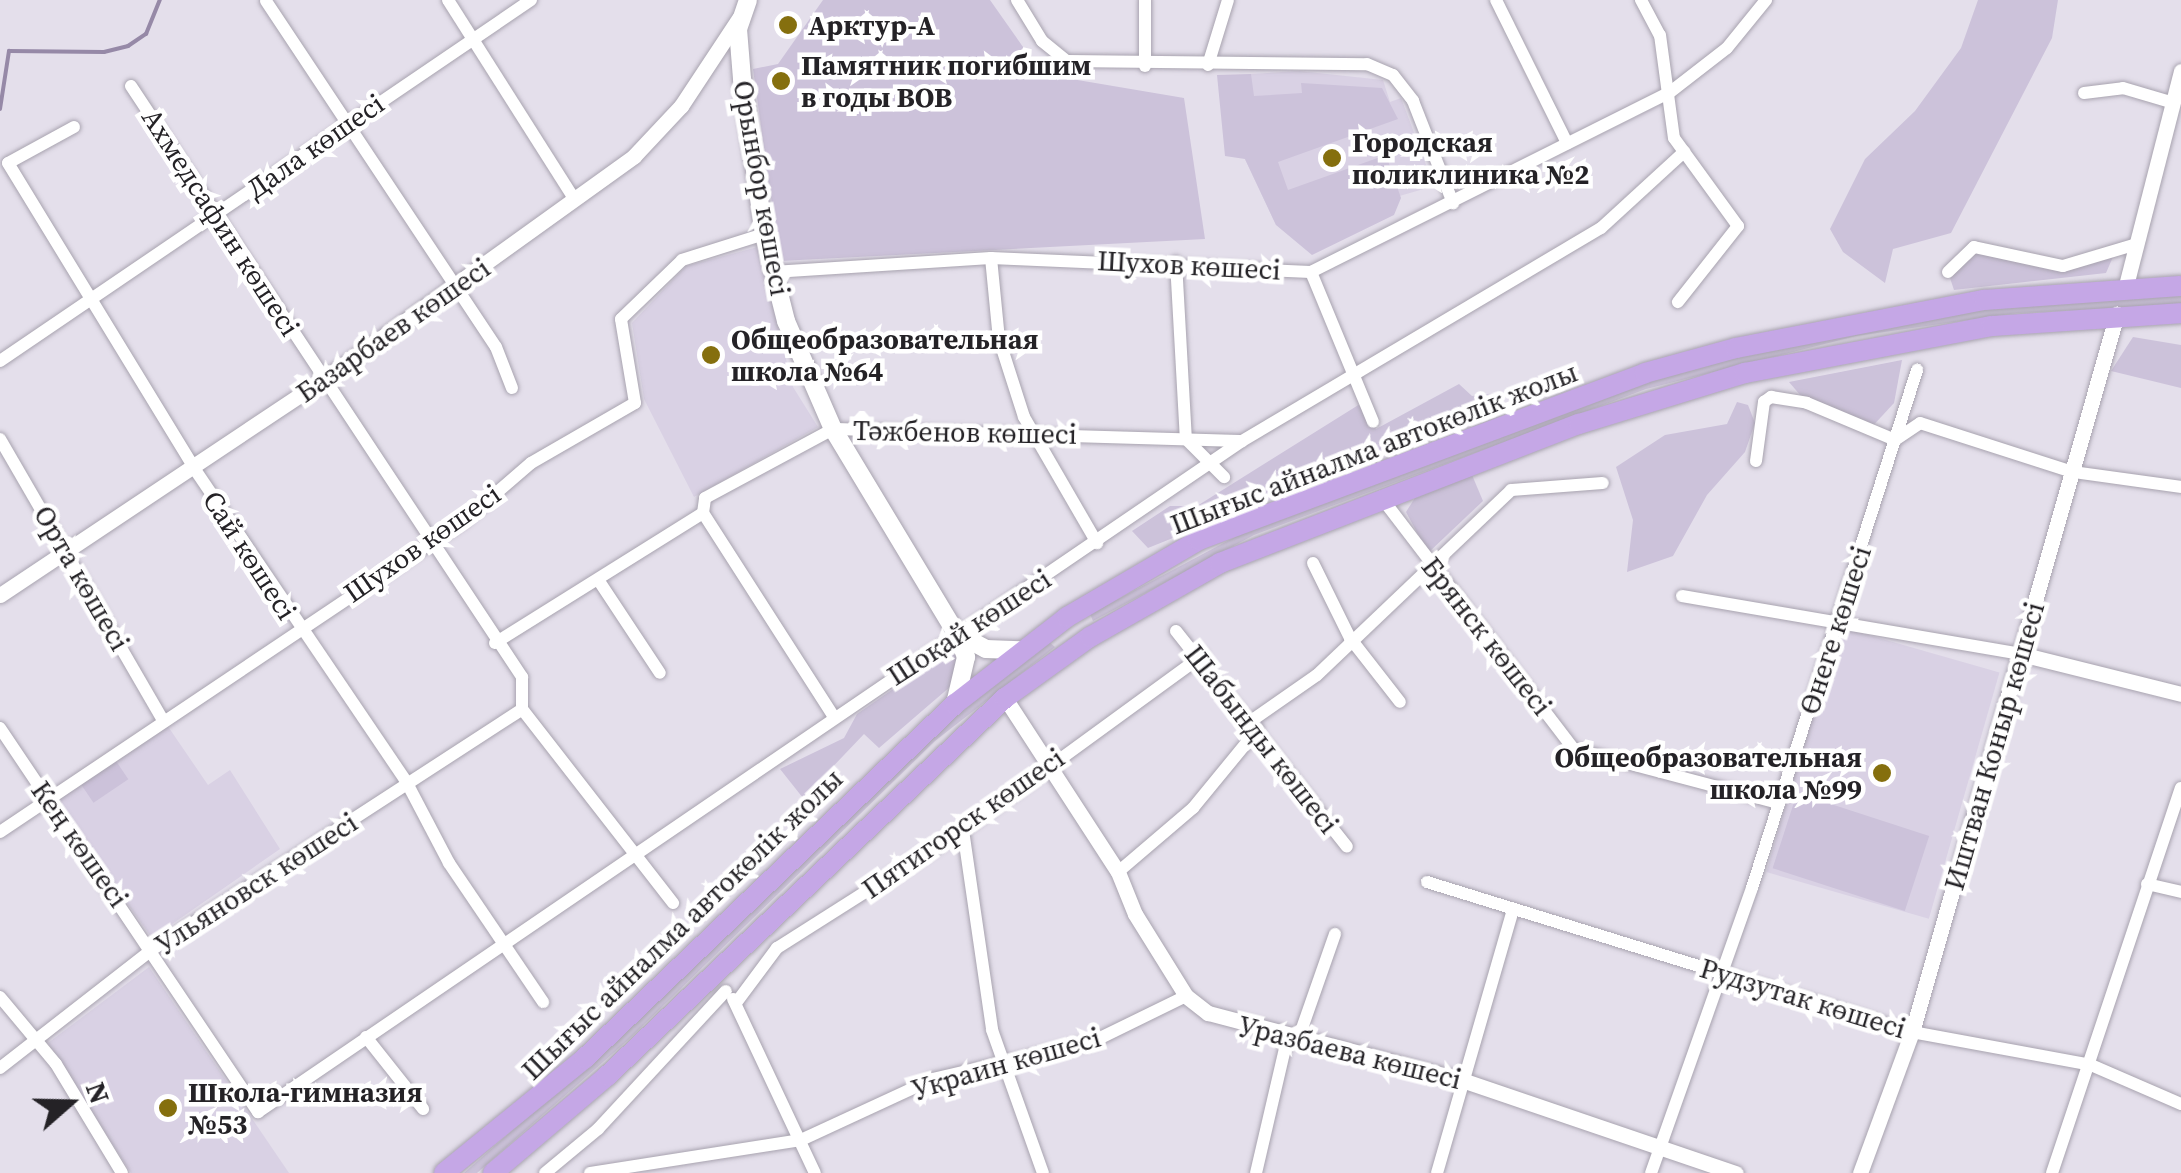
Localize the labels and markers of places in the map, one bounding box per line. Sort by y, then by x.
place label: Арктур-А [808,8,935,42]
marker: Арктур-А [777,14,799,36]
place label: Памятник погибшим в годы ВОВ [801,48,1091,114]
marker: Памятник погибшим в годы ВОВ [770,70,792,92]
place label: Городская поликлиника №2 [1352,125,1589,191]
marker: Городская поликлиника №2 [1321,147,1343,169]
place label: Общеобразовательная школа №64 [731,322,1039,388]
marker: Общеобразовательная школа №64 [700,344,722,366]
place label: Общеобразовательная школа №99 [1554,740,1862,806]
marker: Общеобразовательная школа №99 [1871,762,1893,784]
place label: Школа-гимназия №53 [188,1075,422,1141]
marker: Школа-гимназия №53 [157,1097,179,1119]

